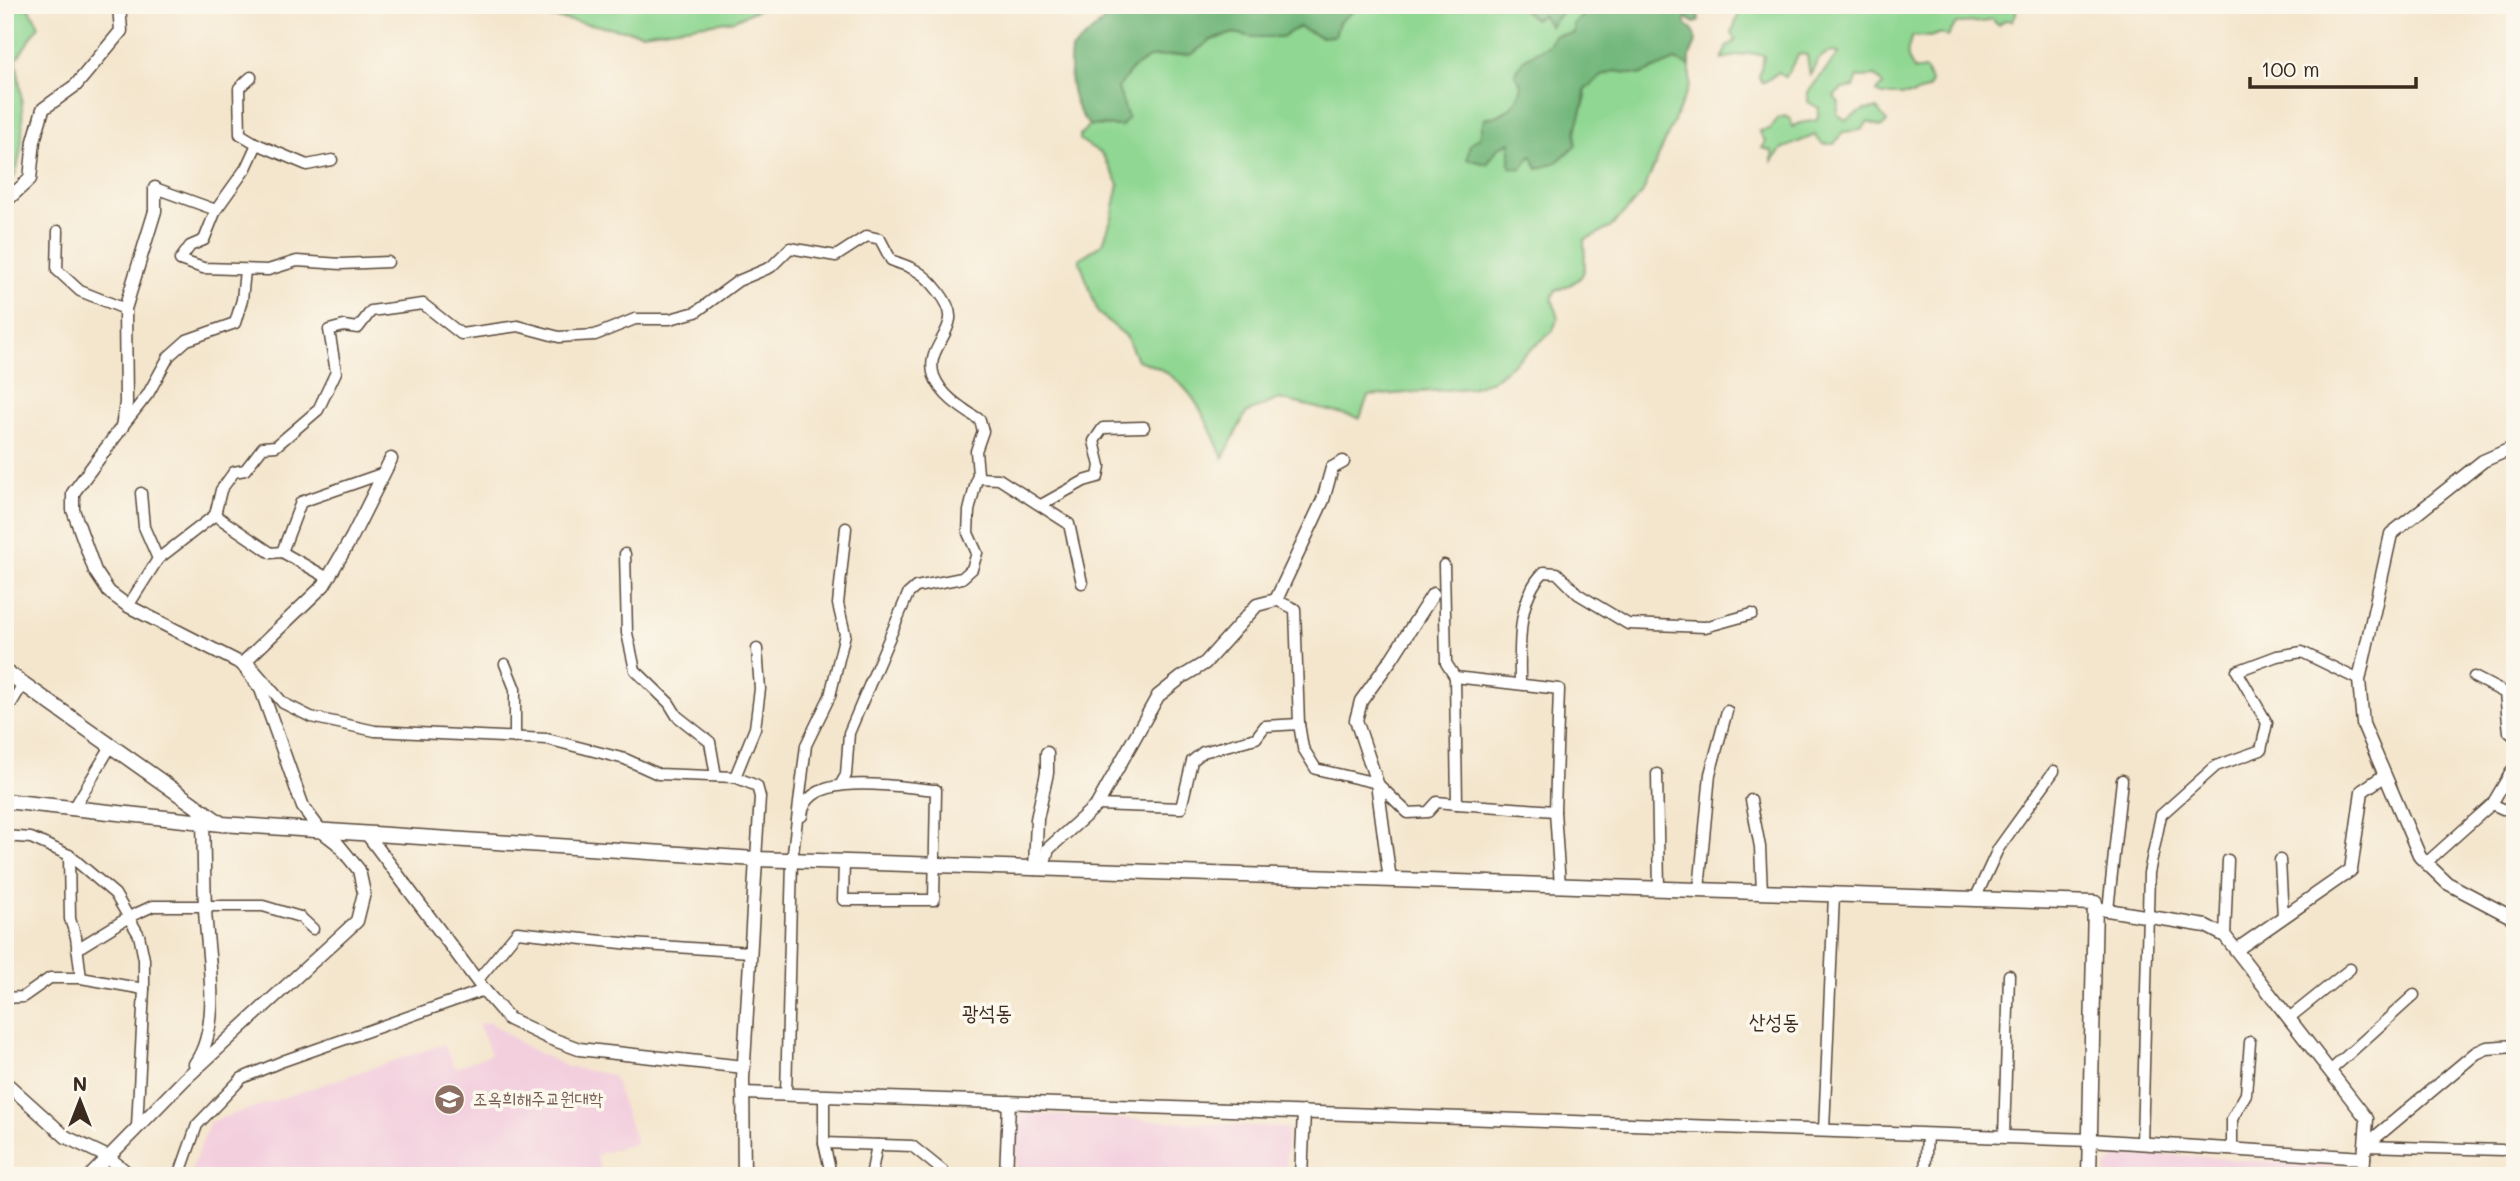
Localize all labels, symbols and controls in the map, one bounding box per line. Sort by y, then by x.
scale bar [2250,46,2417,90]
text: 100 m [2261,55,2320,82]
district label: 광석동 [962,998,1012,1025]
district label: 산성동 [1749,1007,1799,1034]
north arrow [46,1066,116,1136]
text: N [73,1071,87,1096]
school or university icon: 조옥희해주교원대학 [433,1082,467,1116]
place label: 조옥희해주교원대학 [473,1086,603,1110]

